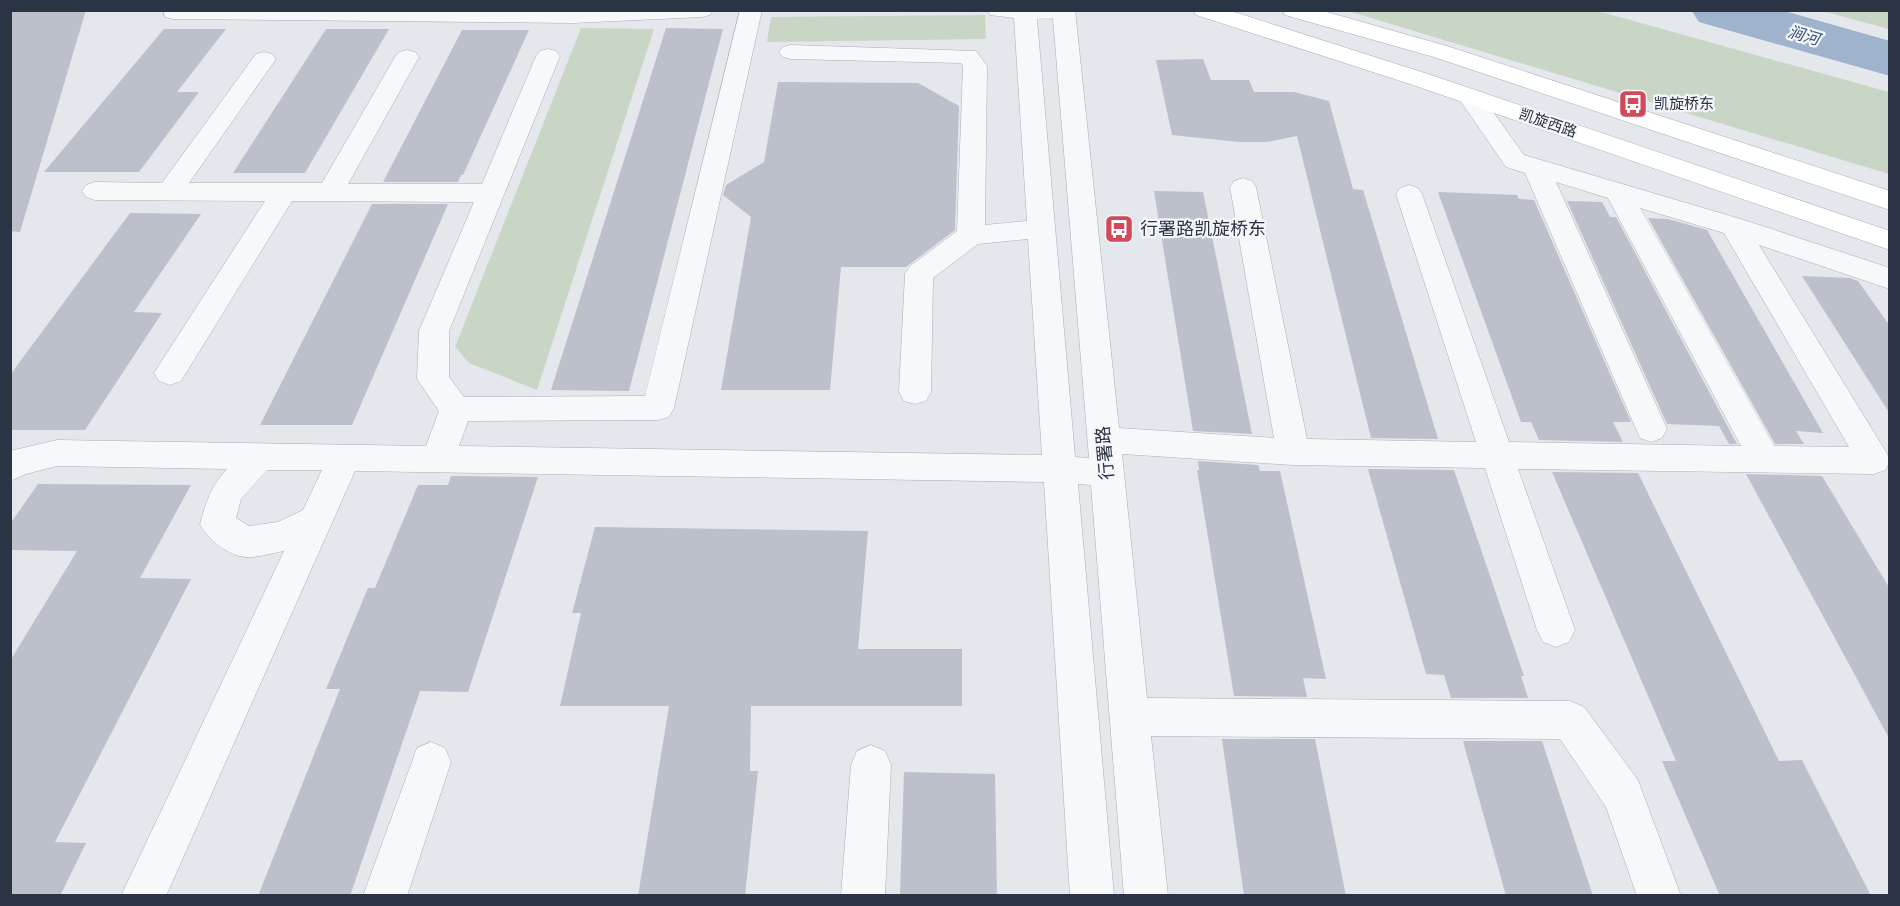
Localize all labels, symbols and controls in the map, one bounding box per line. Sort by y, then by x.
water label: 涧河 [1786,21,1825,49]
bus stop icon: 凯旋桥东 [1617,88,1649,120]
place label: 凯旋桥东 [1654,94,1714,112]
street label: 凯旋西路 [1517,104,1580,140]
bus stop icon: 行署路凯旋桥东 [1103,213,1135,245]
place label: 行署路凯旋桥东 [1140,217,1266,239]
street label: 行署路 [1091,425,1117,481]

